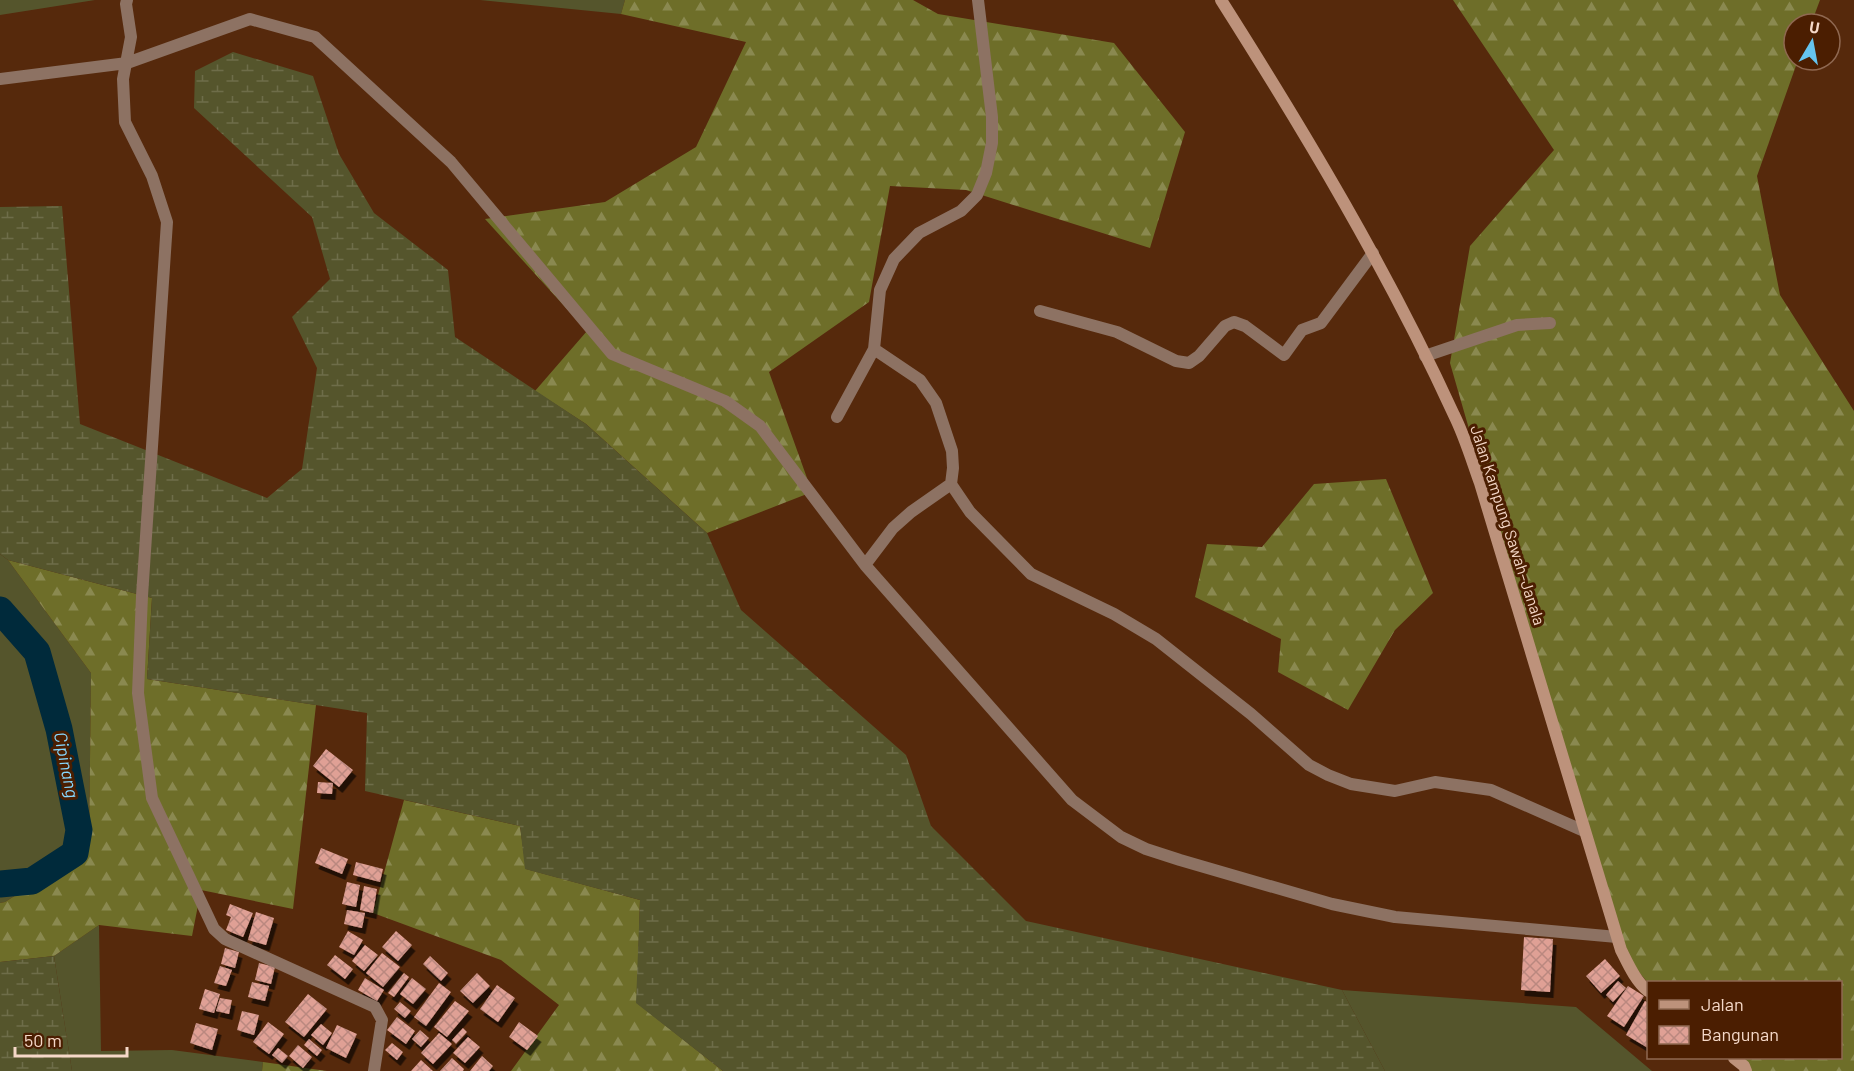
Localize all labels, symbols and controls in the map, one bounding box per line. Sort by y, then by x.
north arrow [1782,12,1842,72]
text: U [1808,17,1821,37]
street label: Jalan Kampung Sawah–Janala [1467,423,1550,627]
water label: Cipinang [50,730,84,800]
legend [1647,981,1842,1059]
text: Jalan [1701,993,1744,1015]
scale bar [15,1020,128,1058]
text: Bangunan [1701,1023,1779,1045]
text: 50 m [24,1029,62,1051]

